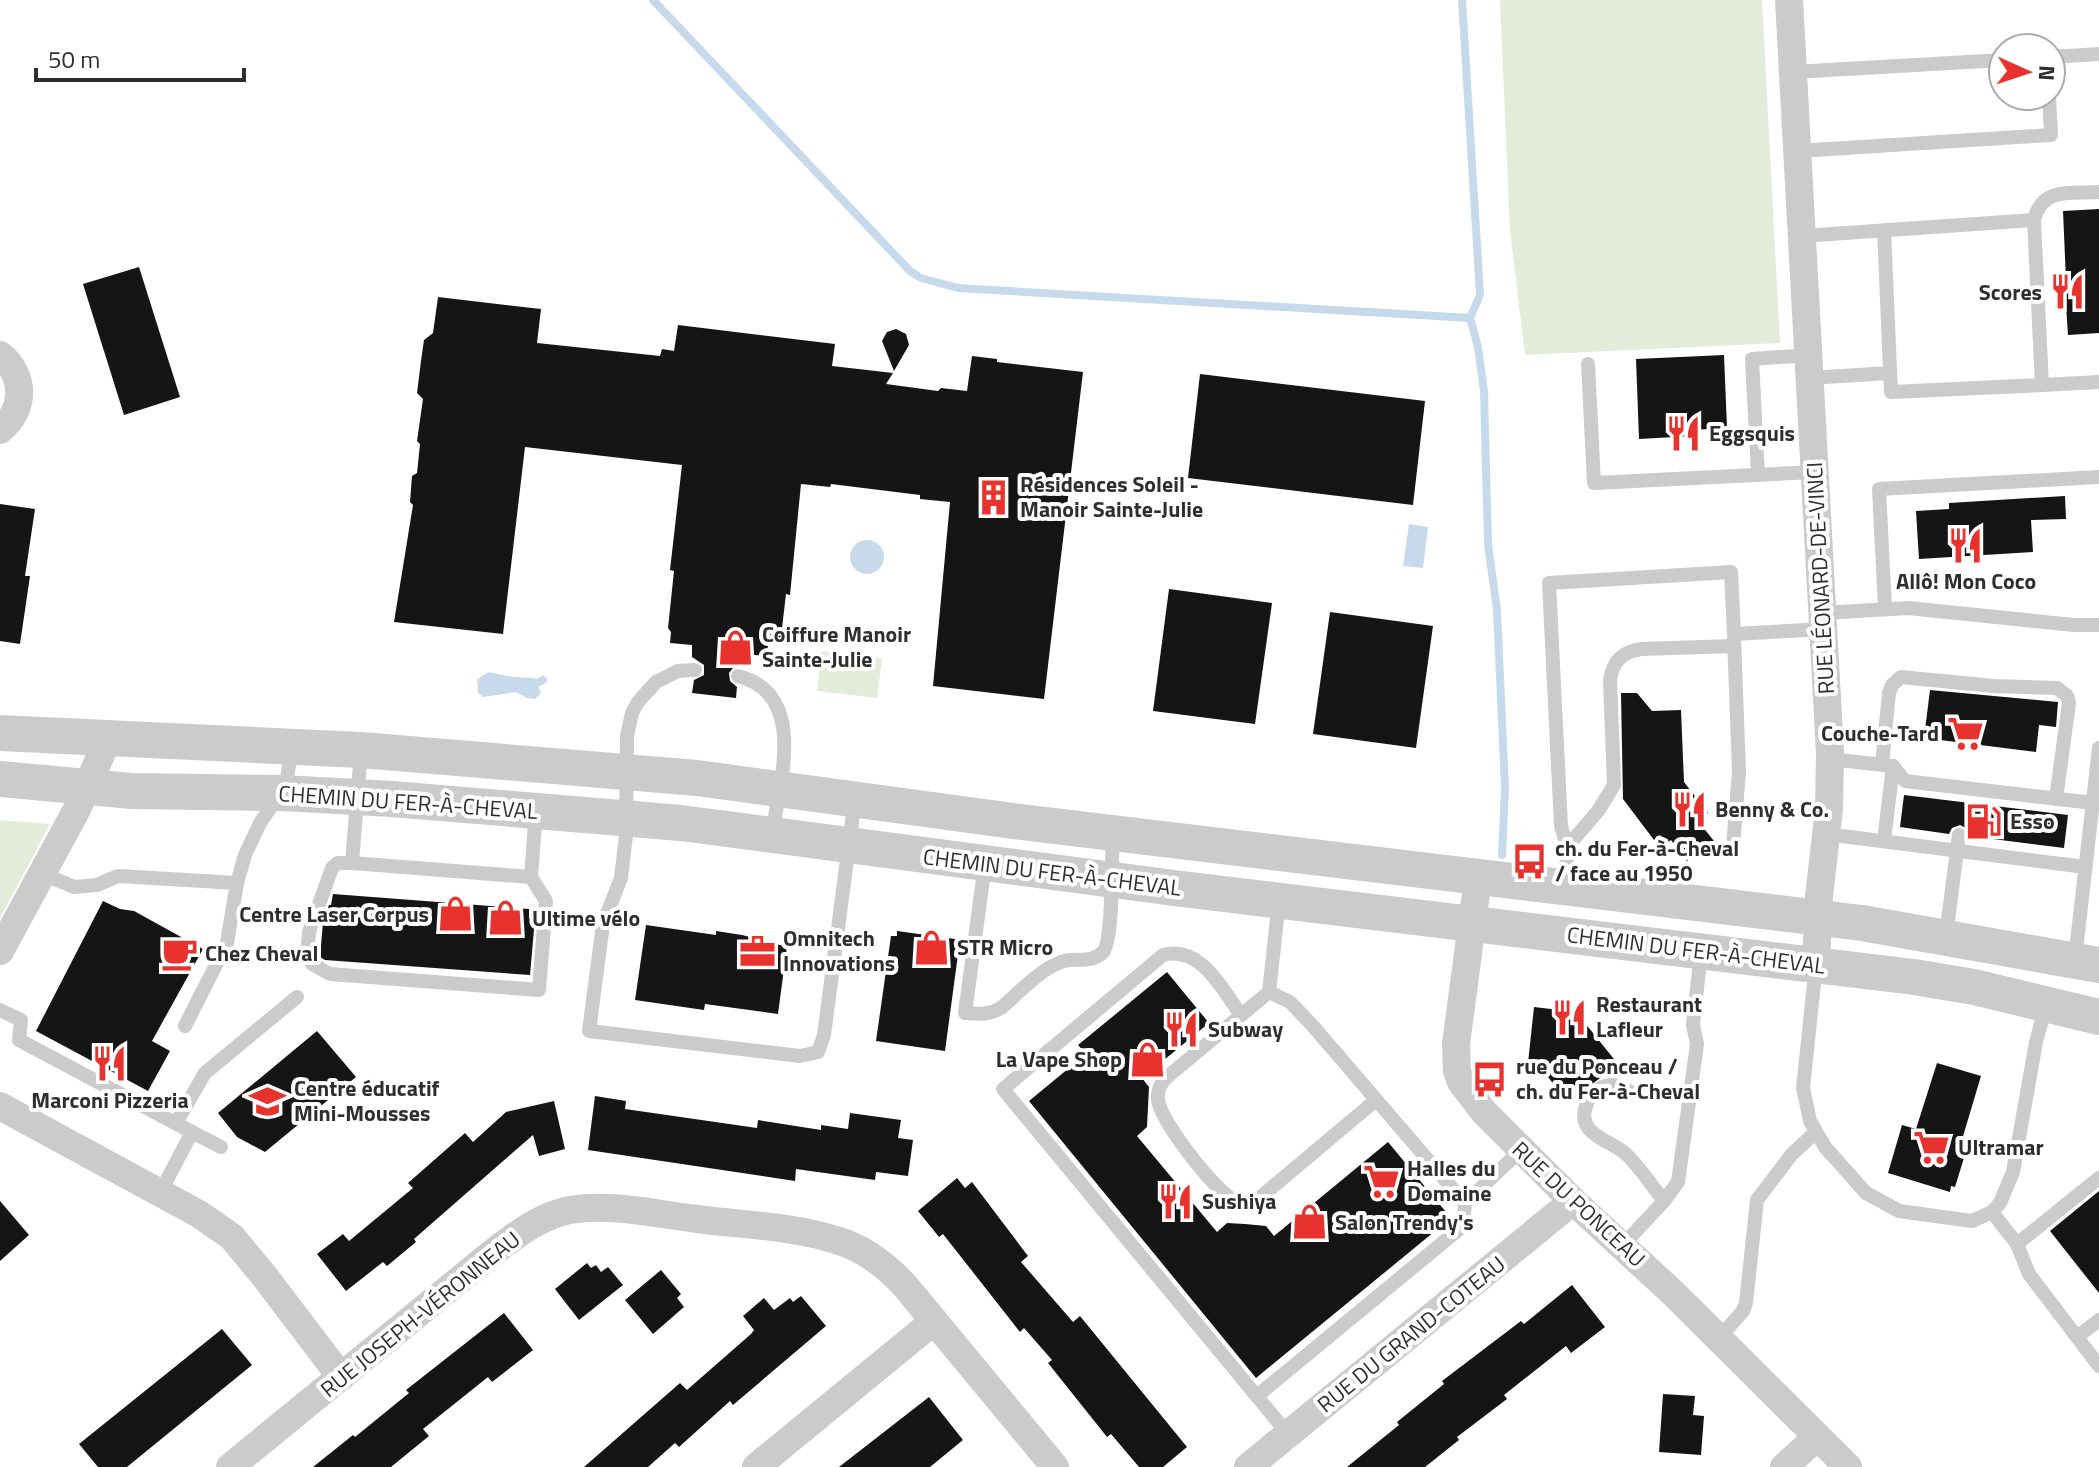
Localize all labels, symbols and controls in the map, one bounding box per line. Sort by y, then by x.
scale bar [36,32,244,82]
north arrow [1987,32,2067,112]
text: 50 m [48,41,100,77]
text: N [2030,65,2064,82]
restaurant icon: Scores [2049,273,2087,311]
place label: Scores [1979,275,2042,309]
restaurant icon: Eggsquis [1664,414,1702,452]
place label: Eggsquis [1709,416,1795,450]
street label: RUE LÉONARD-DE-VINCI [1797,461,1843,695]
place label: Résidences Soleil - Manoir Sainte-Julie [1020,467,1203,526]
building icon: Résidences Soleil - Manoir Sainte-Julie [975,478,1013,516]
restaurant icon: Allô! Mon Coco [1947,526,1985,564]
place label: Allô! Mon Coco [1896,564,2036,598]
place label: Coiffure Manoir Sainte-Julie [762,617,911,676]
shop icon: Coiffure Manoir Sainte-Julie [717,628,755,666]
supermarket icon: Couche-Tard [1946,714,1984,752]
place label: Couche-Tard [1821,716,1939,750]
street label: CHEMIN DU FER-À-CHEVAL [277,776,539,828]
restaurant icon: Benny & Co. [1670,790,1708,828]
place label: Benny & Co. [1715,792,1829,826]
fuel station icon: Esso [1965,802,2003,840]
place label: Esso [2010,804,2055,838]
place label: ch. du Fer-à-Cheval / face au 1950 [1555,831,1739,890]
street label: CHEMIN DU FER-À-CHEVAL [921,839,1183,905]
bus stop icon: ch. du Fer-à-Cheval / face au 1950 [1510,842,1548,880]
shop icon: Centre Laser Corpus [436,895,474,933]
place label: Centre Laser Corpus [239,897,429,931]
shop icon: Ultime vélo [487,899,525,937]
place label: Ultime vélo [532,901,640,935]
street label: CHEMIN DU FER-À-CHEVAL [1565,917,1827,983]
place label: Omnitech Innovations [783,921,895,980]
shop icon: STR Micro [912,928,950,966]
place label: STR Micro [957,930,1053,964]
office icon: Omnitech Innovations [738,932,776,970]
cafe icon: Chez Cheval [160,934,198,972]
place label: Chez Cheval [205,936,318,970]
place label: Restaurant Lafleur [1596,987,1702,1046]
restaurant icon: Restaurant Lafleur [1551,998,1589,1036]
restaurant icon: Subway [1163,1010,1201,1048]
place label: Subway [1208,1012,1283,1046]
shop icon: La Vape Shop [1129,1040,1167,1078]
place label: La Vape Shop [996,1042,1122,1076]
restaurant icon: Marconi Pizzeria [91,1045,129,1083]
place label: rue du Ponceau / ch. du Fer-à-Cheval [1516,1049,1700,1108]
bus stop icon: rue du Ponceau / ch. du Fer-à-Cheval [1471,1060,1509,1098]
place label: Centre éducatif Mini-Mousses [294,1071,440,1130]
school or university icon: Centre éducatif Mini-Mousses [249,1082,287,1120]
place label: Marconi Pizzeria [31,1083,189,1117]
supermarket icon: Ultramar [1913,1128,1951,1166]
place label: Ultramar [1958,1130,2044,1164]
street label: RUE DU PONCEAU [1505,1133,1653,1275]
place label: Halles du Domaine [1407,1151,1496,1210]
supermarket icon: Halles du Domaine [1362,1162,1400,1200]
restaurant icon: Sushiya [1157,1182,1195,1220]
place label: Sushiya [1202,1184,1276,1218]
shop icon: Salon Trendy's [1290,1203,1328,1241]
place label: Salon Trendy's [1335,1205,1474,1239]
street label: RUE JOSEPH-VÉRONNEAU [313,1223,527,1405]
street label: RUE DU GRAND-COTEAU [1310,1247,1512,1421]

